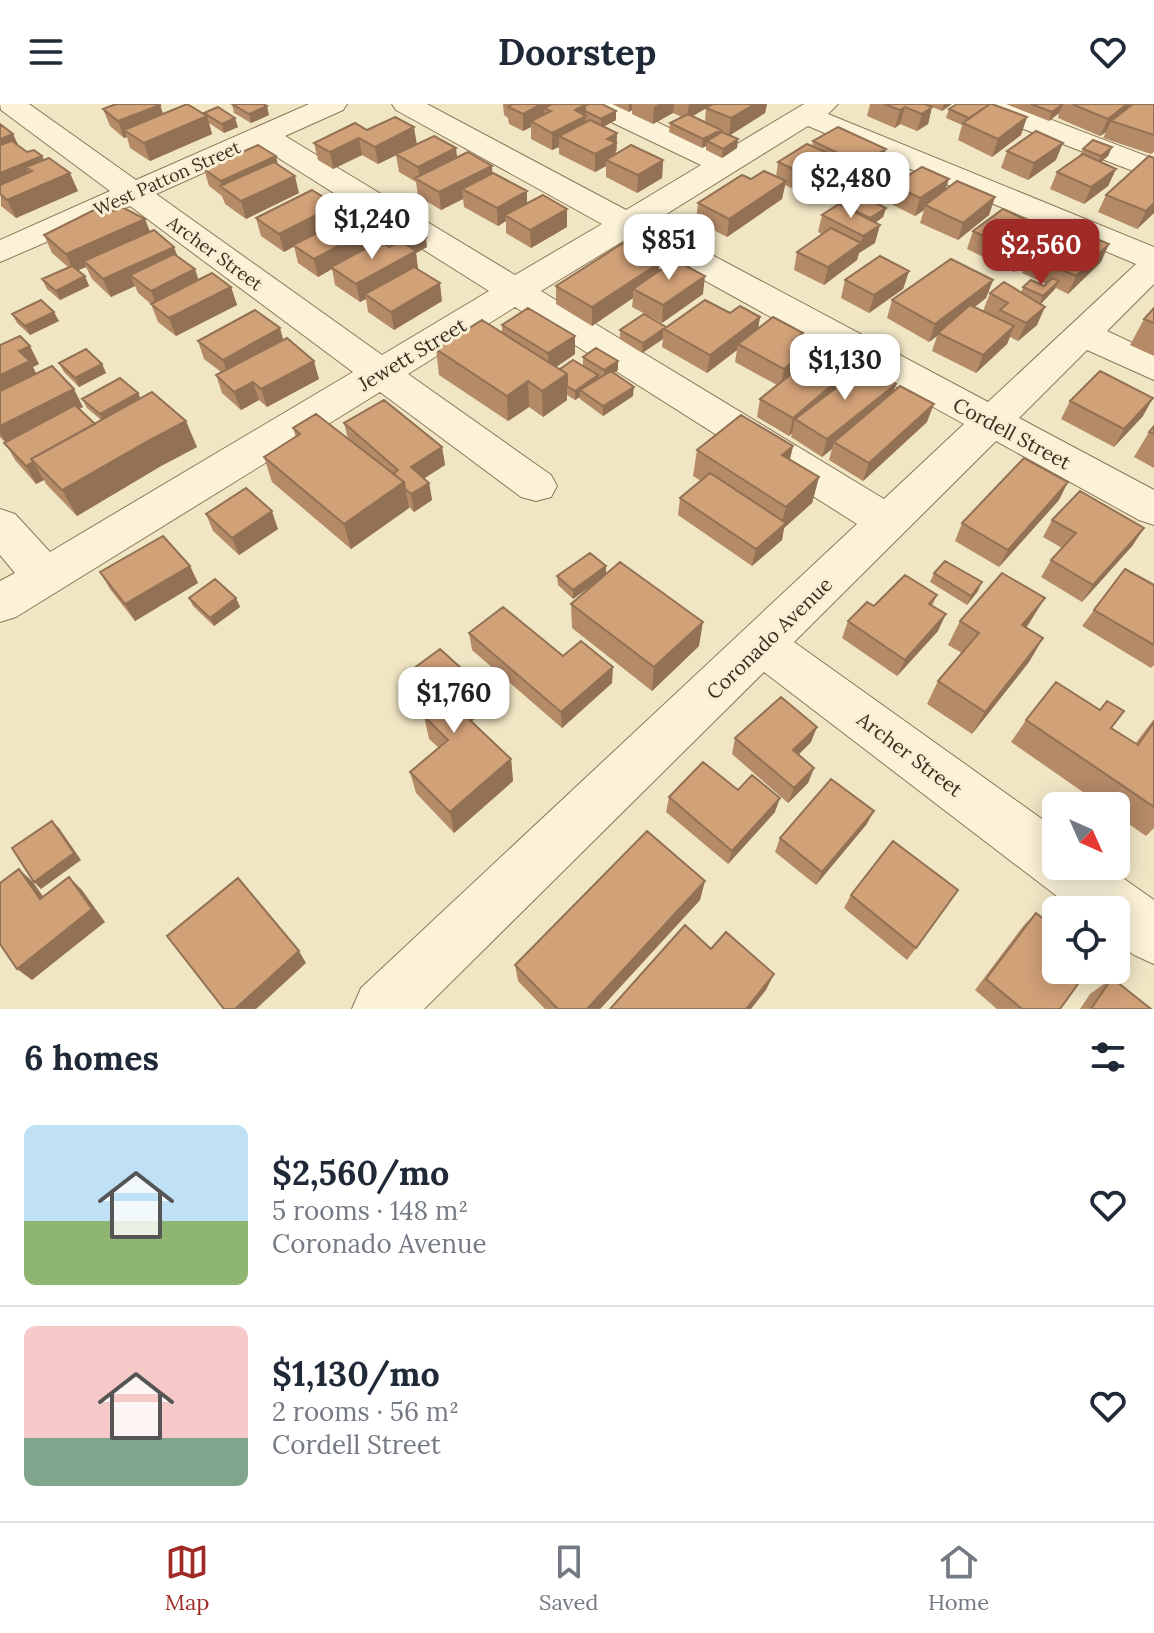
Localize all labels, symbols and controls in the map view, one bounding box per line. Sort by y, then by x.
text: Doorstep [498,29,656,75]
icon: menu [24,30,68,74]
icon: heart [1086,30,1130,74]
street label: West Patton Street [90,135,244,221]
pin: $2,480 [786,152,916,220]
text: $2,480 [810,161,892,194]
pin: $1,240 [307,193,437,261]
text: $1,240 [334,202,410,235]
street label: Archer Street [162,210,267,295]
pin: $851 [622,214,716,282]
pin: $2,560 [976,219,1106,287]
text: $851 [642,223,696,256]
text: $2,560 [1000,228,1082,261]
street label: Jewett Street [352,312,471,397]
pin: $1,130 [780,334,910,402]
text: $1,130 [808,343,882,376]
street label: Cordell Street [949,391,1075,475]
street label: Coronado Avenue [701,572,837,704]
pin: $1,760 [389,667,519,735]
text: $1,760 [416,676,492,709]
street label: Archer Street [852,706,968,802]
north arrow [1042,792,1130,880]
map controls [1042,792,1130,984]
button: locate [1042,896,1130,984]
icon: filters [1086,1035,1130,1079]
text: 6 homes [24,1036,159,1079]
text: $2,560/mo [272,1151,449,1194]
icon: home [88,1157,184,1253]
icon: heart [1086,1183,1130,1227]
text: 5 rooms · 148 m² [272,1194,468,1227]
text: Coronado Avenue [272,1227,487,1260]
text: $1,130/mo [272,1352,440,1395]
icon: home [88,1358,184,1454]
icon: heart [1086,1384,1130,1428]
text: 2 rooms · 56 m² [272,1395,459,1428]
text: Cordell Street [272,1428,441,1461]
tab: Map [165,1540,209,1616]
tab: Saved [539,1540,599,1616]
tab: Home [928,1540,989,1616]

